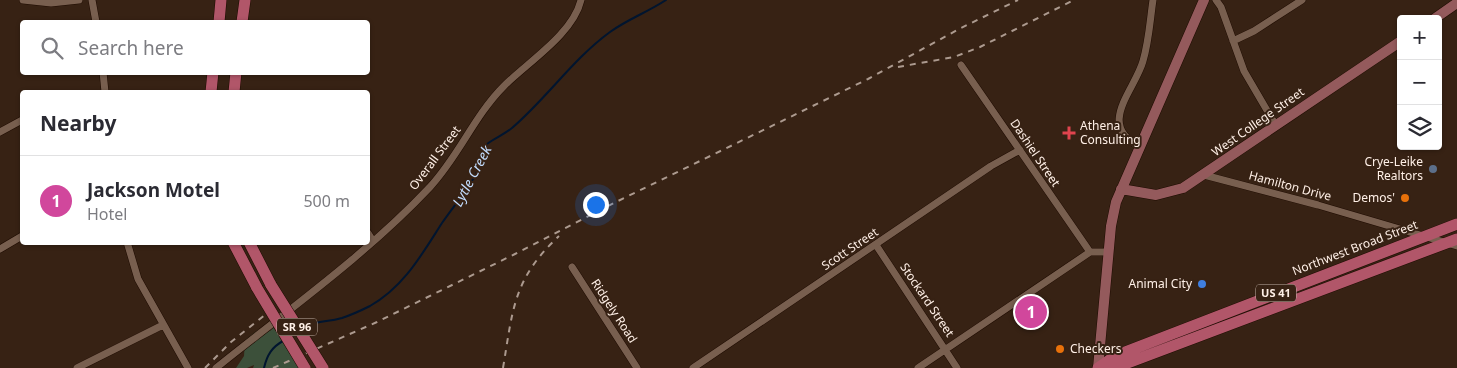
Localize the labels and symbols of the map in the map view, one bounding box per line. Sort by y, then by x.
street label: West College Street [1208,83,1308,160]
street label: Dashiel Street [1006,116,1065,190]
place label: Athena Consulting [1080,117,1141,148]
street label: Overall Street [405,122,465,193]
marker: Athena Consulting [1062,126,1076,140]
water label: Lytle Creek [448,141,496,210]
place label: Crye-Leike Realtors [1364,153,1423,184]
marker: Crye-Leike Realtors [1427,163,1439,175]
street label: Hamilton Drive [1247,166,1334,205]
place label: Demos' [1353,189,1395,206]
your location [583,192,609,218]
marker: Demos' [1399,192,1411,204]
street label: Northwest Broad Street [1290,216,1421,279]
street label: Scott Street [818,223,882,274]
street label: Stockard Street [896,259,959,341]
street label: Ridgely Road [587,275,641,346]
place label: Animal City [1129,275,1193,292]
marker: Animal City [1196,278,1208,290]
road number: US 41 [1256,284,1296,302]
pin: 1 [1015,293,1047,331]
road number: SR 96 [277,318,317,336]
place label: Checkers [1070,340,1122,357]
marker: Checkers [1054,343,1066,355]

